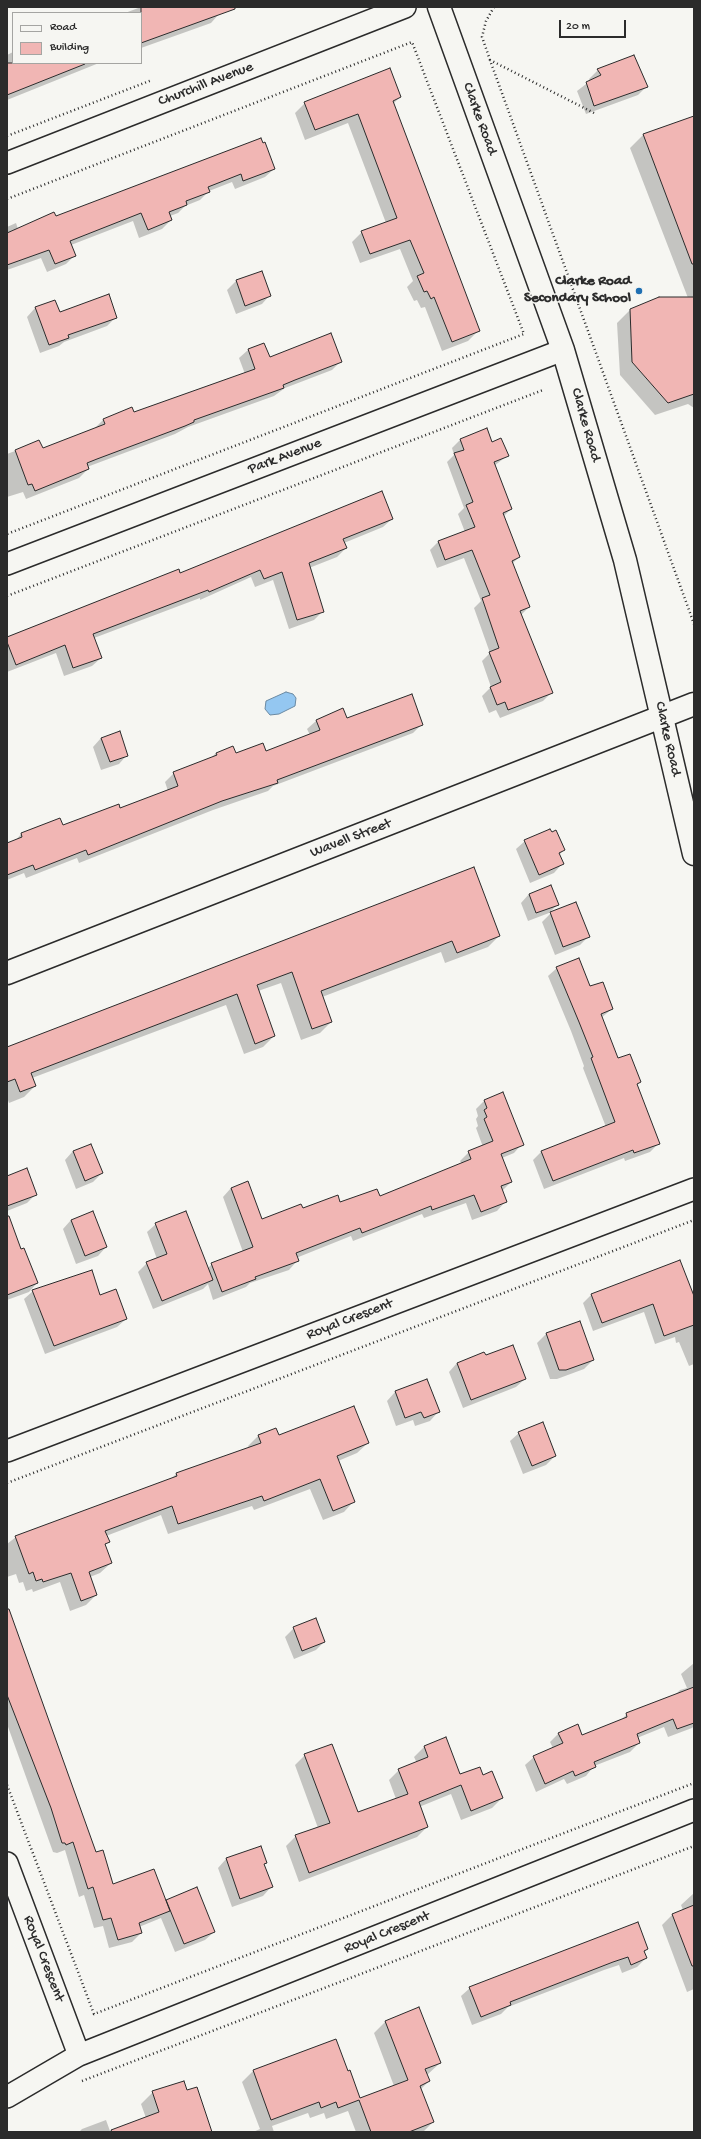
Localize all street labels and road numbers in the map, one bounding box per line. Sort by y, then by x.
street label: Churchill Avenue [156,59,256,111]
street label: Clarke Road [458,80,500,158]
street label: Clarke Road [566,386,604,464]
street label: Park Avenue [246,435,324,479]
street label: Clarke Road [650,700,684,778]
street label: Wavell Street [308,815,394,863]
street label: Royal Crescent [304,1295,396,1345]
street label: Royal Crescent [341,1908,433,1958]
street label: Royal Crescent [18,1913,68,2005]

